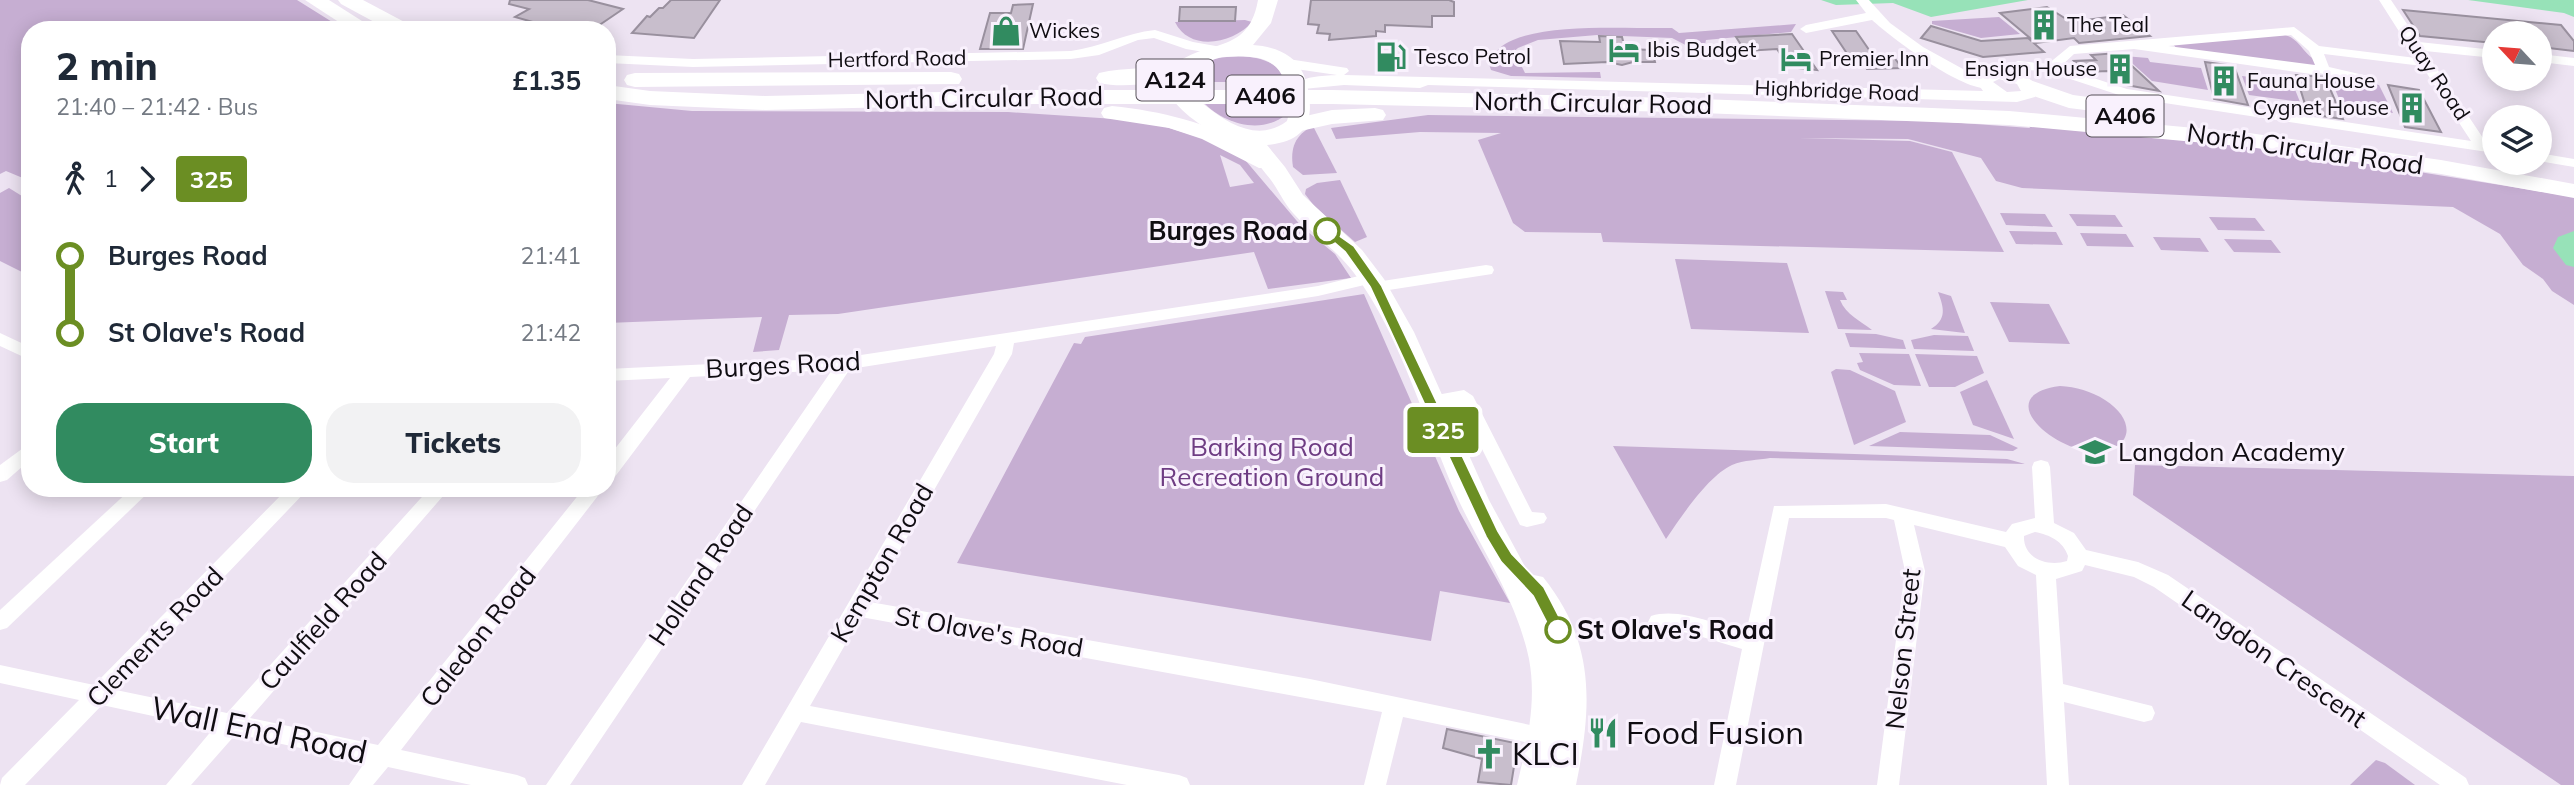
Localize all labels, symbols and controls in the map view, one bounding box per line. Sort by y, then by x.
building icon: The Teal [2027,8,2061,42]
place label: The Teal [2067,11,2149,37]
shop icon: Wickes [989,14,1023,48]
place label: Wickes [1029,17,1100,43]
street label: Quay Road [2394,20,2476,125]
north arrow [2482,21,2552,91]
map controls [2482,21,2552,175]
hotel icon: Ibis Budget [1607,33,1641,67]
place label: Ibis Budget [1647,36,1756,62]
fuel station icon: Tesco Petrol [1374,40,1408,74]
text: 2 min [56,42,158,90]
hotel icon: Premier Inn [1779,42,1813,76]
place label: Tesco Petrol [1414,43,1531,69]
street label: Hertford Road [827,44,967,72]
place label: Premier Inn [1819,45,1929,71]
building icon: Ensign House [2103,52,2137,86]
place label: Ensign House [1964,55,2097,81]
road number: A124 [1136,60,1214,100]
text: £1.35 [512,64,581,97]
building icon: Fauna House [2207,64,2241,98]
place label: Fauna House [2247,67,2376,93]
street label: Highbridge Road [1754,74,1920,106]
road number: A406 [1226,76,1304,116]
street label: North Circular Road [865,79,1103,116]
street label: North Circular Road [1474,84,1712,121]
building icon: Cygnet House [2395,91,2429,125]
text: 21:40 – 21:42 · Bus [56,92,258,121]
place label: Cygnet House [2253,94,2389,120]
road number: A406 [2086,96,2164,136]
button: layers [2482,105,2552,175]
street label: North Circular Road [2185,116,2425,181]
icon: walk [56,160,94,198]
icon: forward [128,160,166,198]
text: 1 [104,164,118,193]
text: 325 [190,164,233,194]
place label: Burges Road [1148,214,1308,247]
marker: Burges Road [1314,218,1340,244]
text: Burges Road [108,239,268,272]
text: 21:41 [521,241,581,270]
text: St Olave's Road [108,316,305,349]
text: 21:42 [521,318,581,347]
street label: Burges Road [705,344,861,385]
button: Start [56,403,312,483]
button: Tickets [326,403,581,483]
line badge: 325 [1403,407,1483,453]
text: 325 [1421,415,1465,445]
park label: Barking Road Recreation Ground [1160,430,1384,493]
school or university icon: Langdon Academy [2078,435,2112,469]
place label: Langdon Academy [2118,435,2345,468]
street label: Kempton Road [823,477,940,648]
street label: Holland Road [641,497,760,652]
street label: Caulfield Road [252,544,394,697]
street label: Clements Road [79,559,230,714]
street label: Caledon Road [412,560,543,714]
street label: Nelson Street [1878,567,1927,731]
street label: Langdon Crescent [2175,582,2373,735]
street label: St Olave's Road [892,599,1086,664]
place label: St Olave's Road [1577,613,1774,646]
marker: St Olave's Road [1545,617,1571,643]
street label: Wall End Road [147,687,371,771]
place label: Food Fusion [1626,712,1804,752]
restaurant icon: Food Fusion [1586,716,1620,750]
place label: KLCI [1512,733,1579,773]
church icon: KLCI [1472,737,1506,771]

